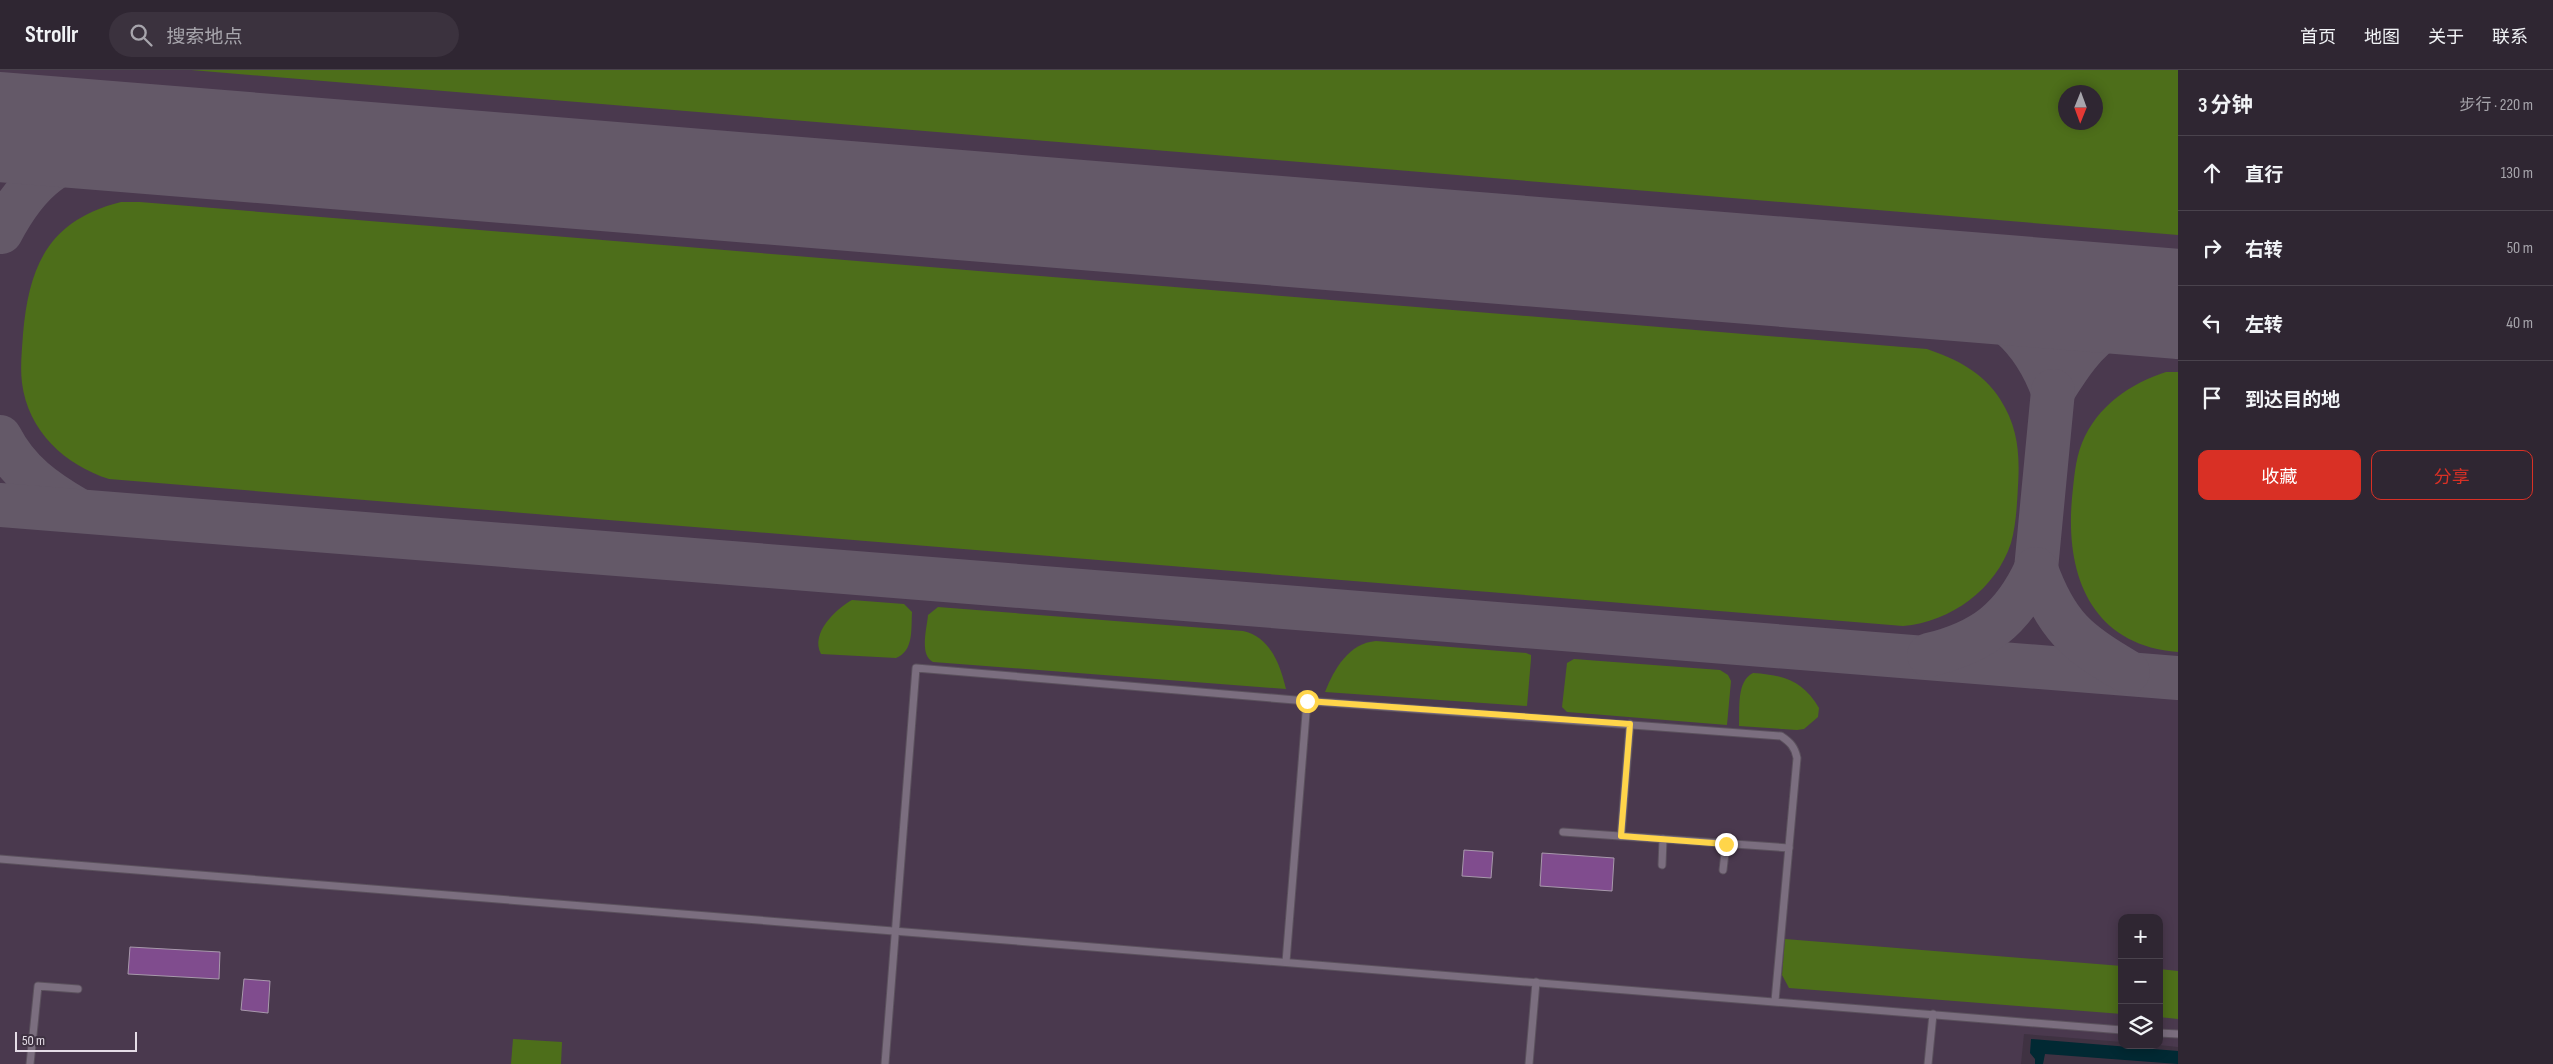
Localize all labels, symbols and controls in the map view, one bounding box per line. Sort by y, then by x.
search box [109,12,459,57]
text: Strollr [25,20,79,49]
icon: search [127,21,155,49]
text: 搜索地点 [167,26,243,49]
text: 首页 [2300,27,2336,48]
text: 地图 [2364,27,2400,48]
text: 关于 [2428,27,2464,48]
text: 联系 [2492,27,2528,48]
north arrow [2058,85,2103,130]
text: 3 分钟 [2198,93,2253,118]
text: 步行 · 220 m [2460,96,2533,115]
icon: ahead [2198,159,2226,187]
text: 直行 [2245,164,2283,187]
text: 130 m [2501,164,2533,183]
icon: right [2198,234,2226,262]
text: 右转 [2245,239,2283,262]
text: 50 m [2507,239,2533,258]
icon: left [2198,309,2226,337]
text: 左转 [2245,314,2283,337]
text: 40 m [2506,314,2533,333]
icon: arrive [2198,384,2226,412]
text: 到达目的地 [2245,389,2340,412]
button: 收藏 [2198,450,2361,500]
button: 分享 [2371,450,2533,500]
route start [1296,690,1319,713]
route end [1715,833,1738,856]
map controls [2118,914,2163,1049]
button: + [2118,914,2163,959]
button: − [2118,959,2163,1004]
button: layers [2118,1004,2163,1049]
scale bar [15,1029,138,1052]
text: 50 m [22,1032,45,1049]

